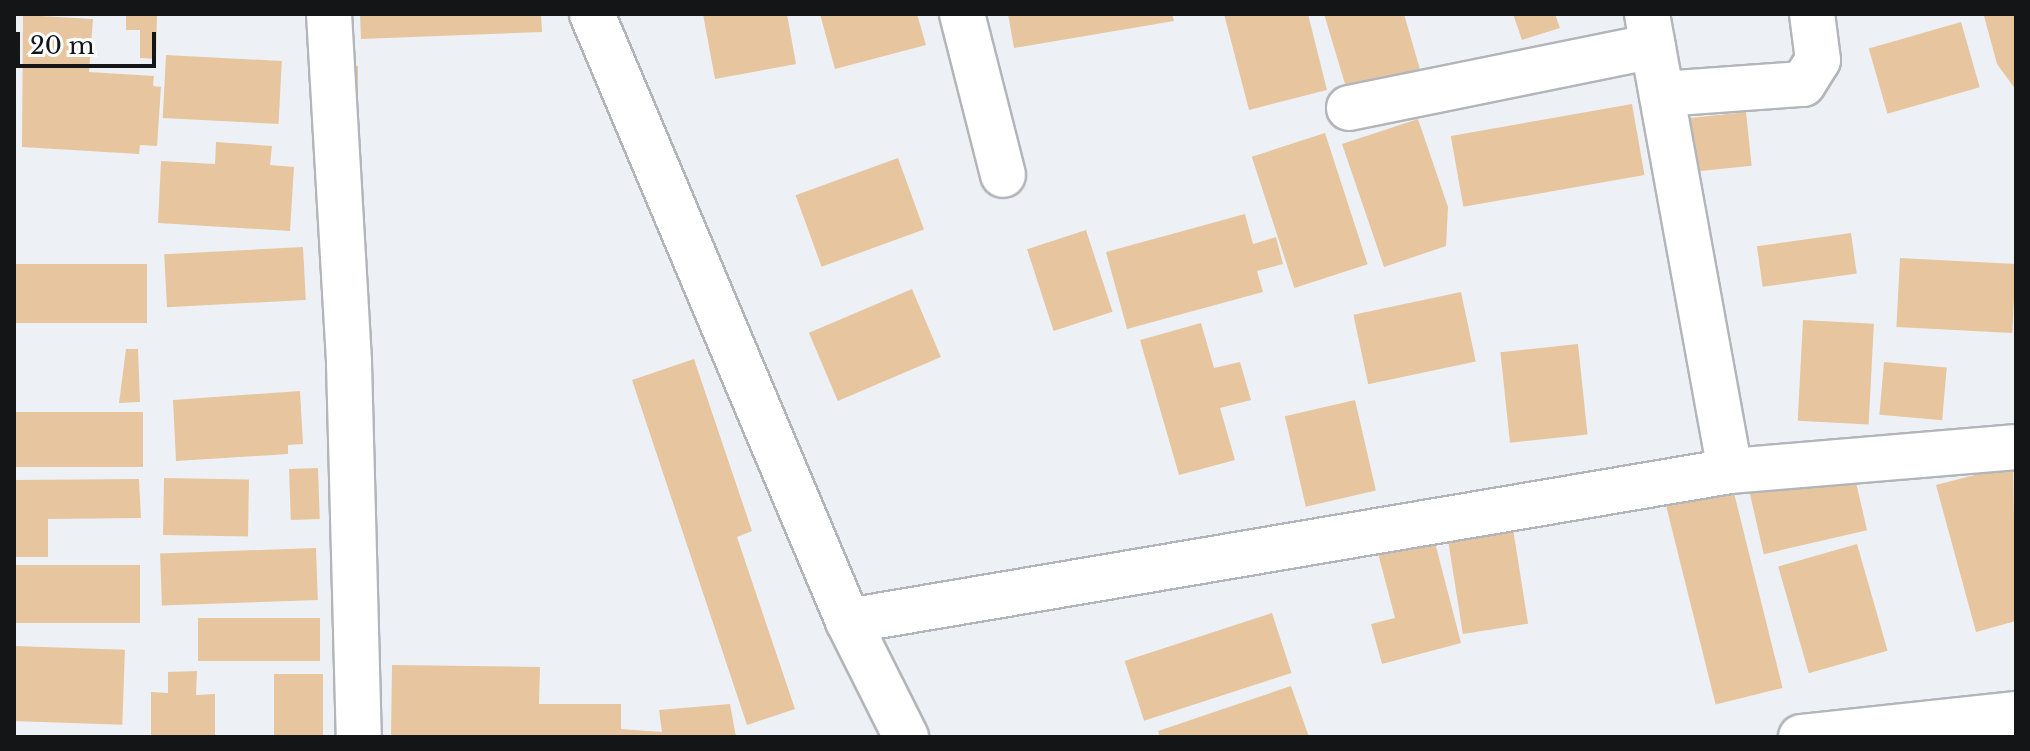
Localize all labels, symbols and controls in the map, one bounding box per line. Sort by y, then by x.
scale bar [20,16,160,66]
text: 20 m [30,31,95,60]

